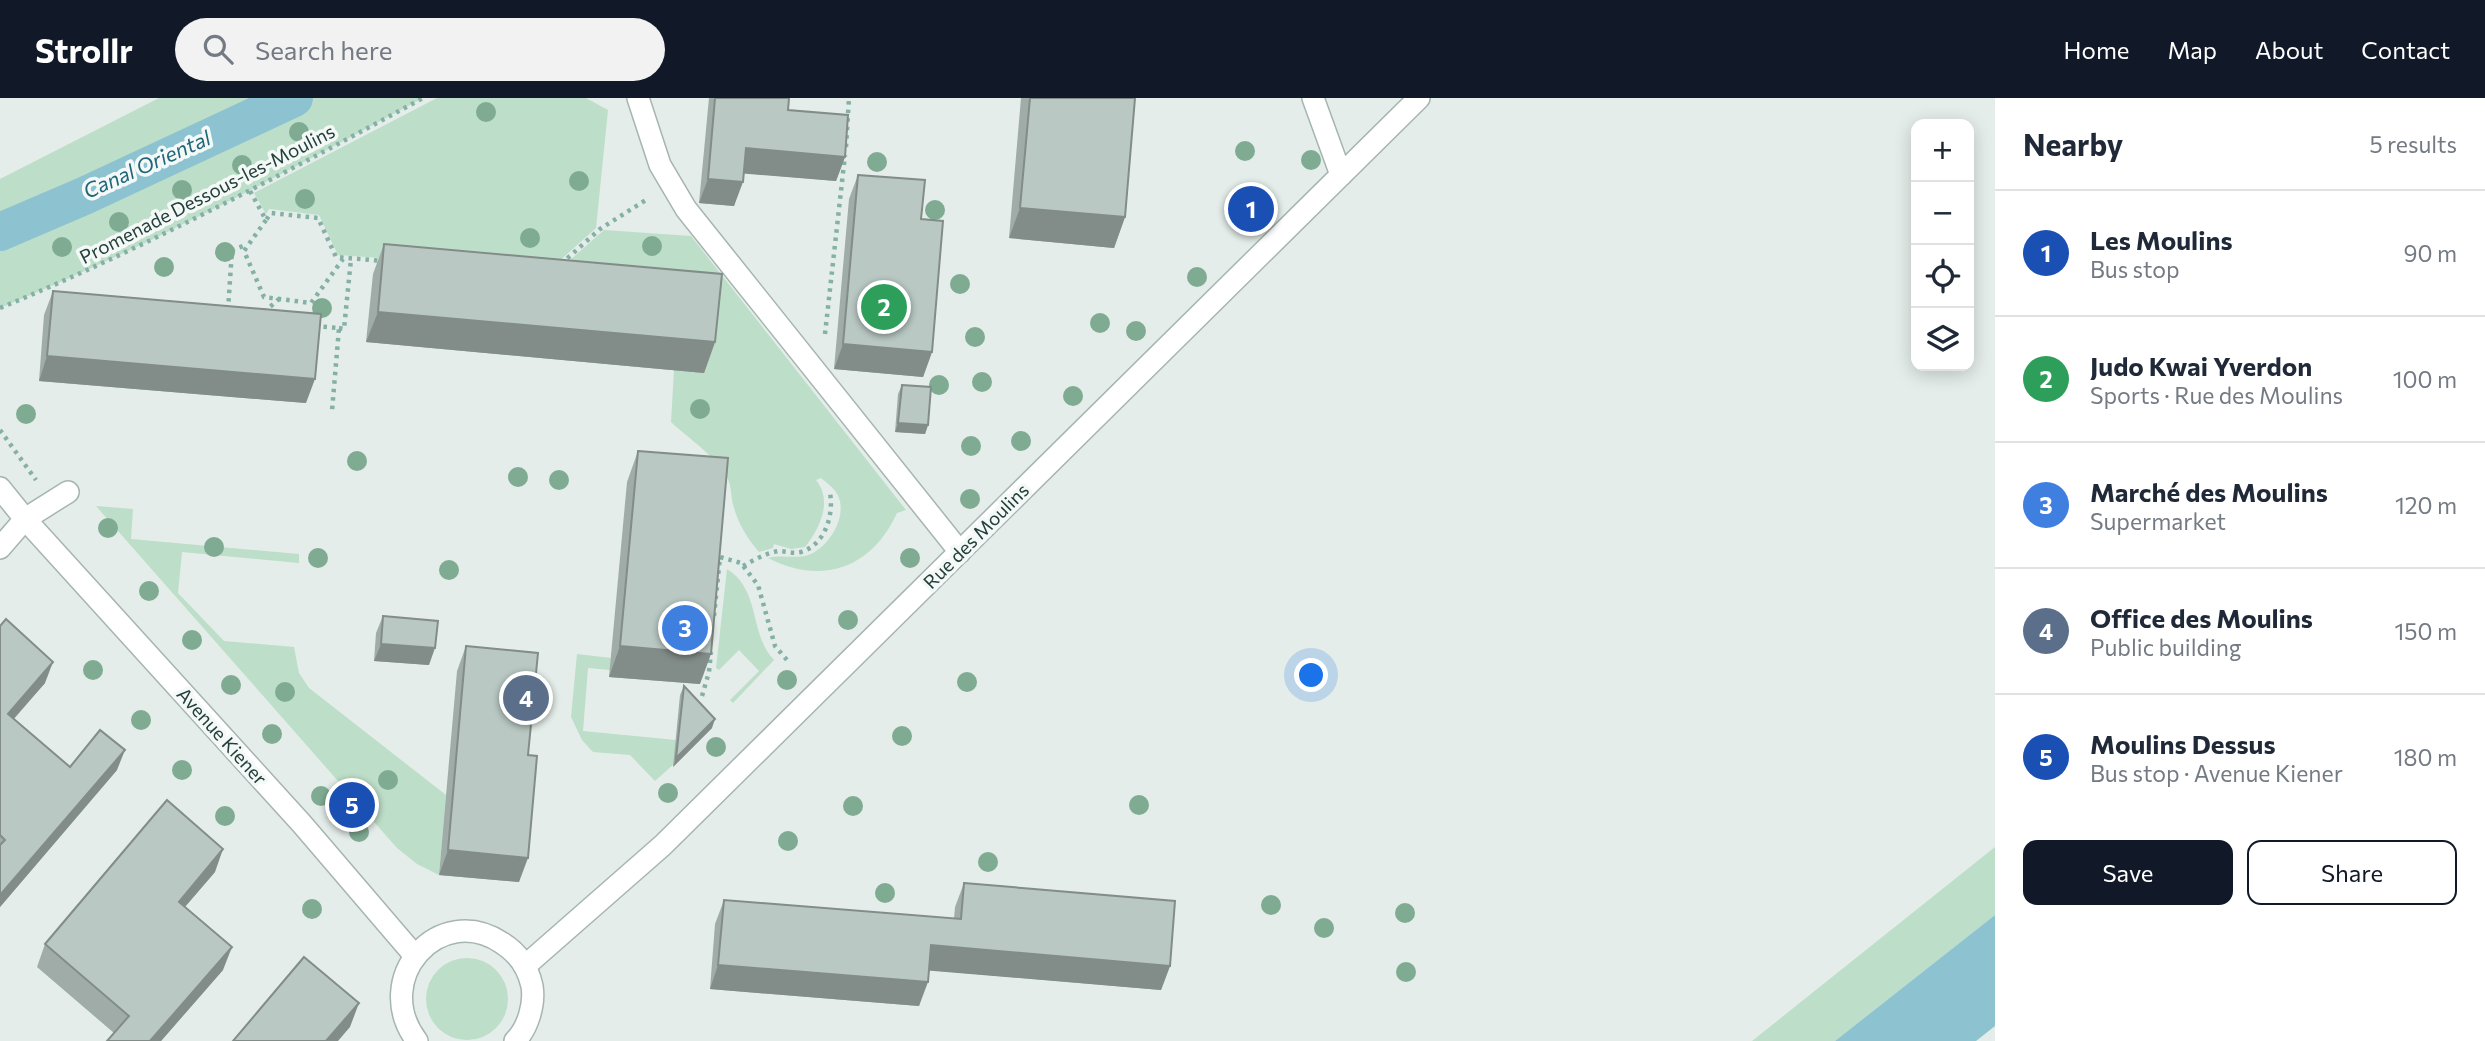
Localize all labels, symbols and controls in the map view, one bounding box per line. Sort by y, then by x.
search box [175,18,665,81]
text: Strollr [35,29,133,70]
icon: search [199,30,237,68]
text: Search here [255,34,392,65]
text: Home [2064,35,2130,64]
text: Map [2168,35,2217,64]
text: About [2255,35,2323,64]
text: Contact [2361,35,2450,64]
street label: Promenade Dessous-les-Moulins [75,119,338,268]
map controls [1911,119,1974,371]
button: + [1911,119,1974,182]
water label: Canal Oriental [79,124,215,203]
text: Nearby [2023,125,2123,162]
text: 5 results [2369,130,2457,158]
button: − [1911,182,1974,245]
pin: 1 [1228,183,1274,235]
text: Les Moulins [2090,224,2233,255]
text: 1 [2041,239,2051,267]
text: 90 m [2404,239,2457,267]
button: locate [1911,245,1974,308]
text: Bus stop [2090,255,2180,283]
pin: 2 [861,281,907,333]
button: layers [1911,308,1974,371]
text: Judo Kwai Yverdon [2090,350,2312,381]
text: 2 [2039,365,2053,393]
text: 100 m [2393,365,2457,393]
text: Sports · Rue des Moulins [2090,381,2343,409]
text: Marché des Moulins [2090,476,2328,507]
street label: Rue des Moulins [918,478,1033,593]
text: 3 [2039,491,2053,519]
text: 120 m [2395,491,2457,519]
text: Supermarket [2090,507,2226,535]
pin: 3 [662,602,708,654]
text: Office des Moulins [2090,602,2313,633]
text: 4 [2039,617,2053,645]
text: 150 m [2394,617,2457,645]
text: Public building [2090,633,2241,661]
your location [1294,658,1328,692]
pin: 4 [503,672,549,724]
street label: Avenue Kiener [173,682,272,789]
text: Moulins Dessus [2090,728,2276,759]
text: 5 [2039,743,2053,771]
text: 180 m [2394,743,2457,771]
text: Bus stop · Avenue Kiener [2090,759,2343,787]
pin: 5 [329,779,375,831]
button: Save [2023,840,2233,905]
button: Share [2247,840,2457,905]

